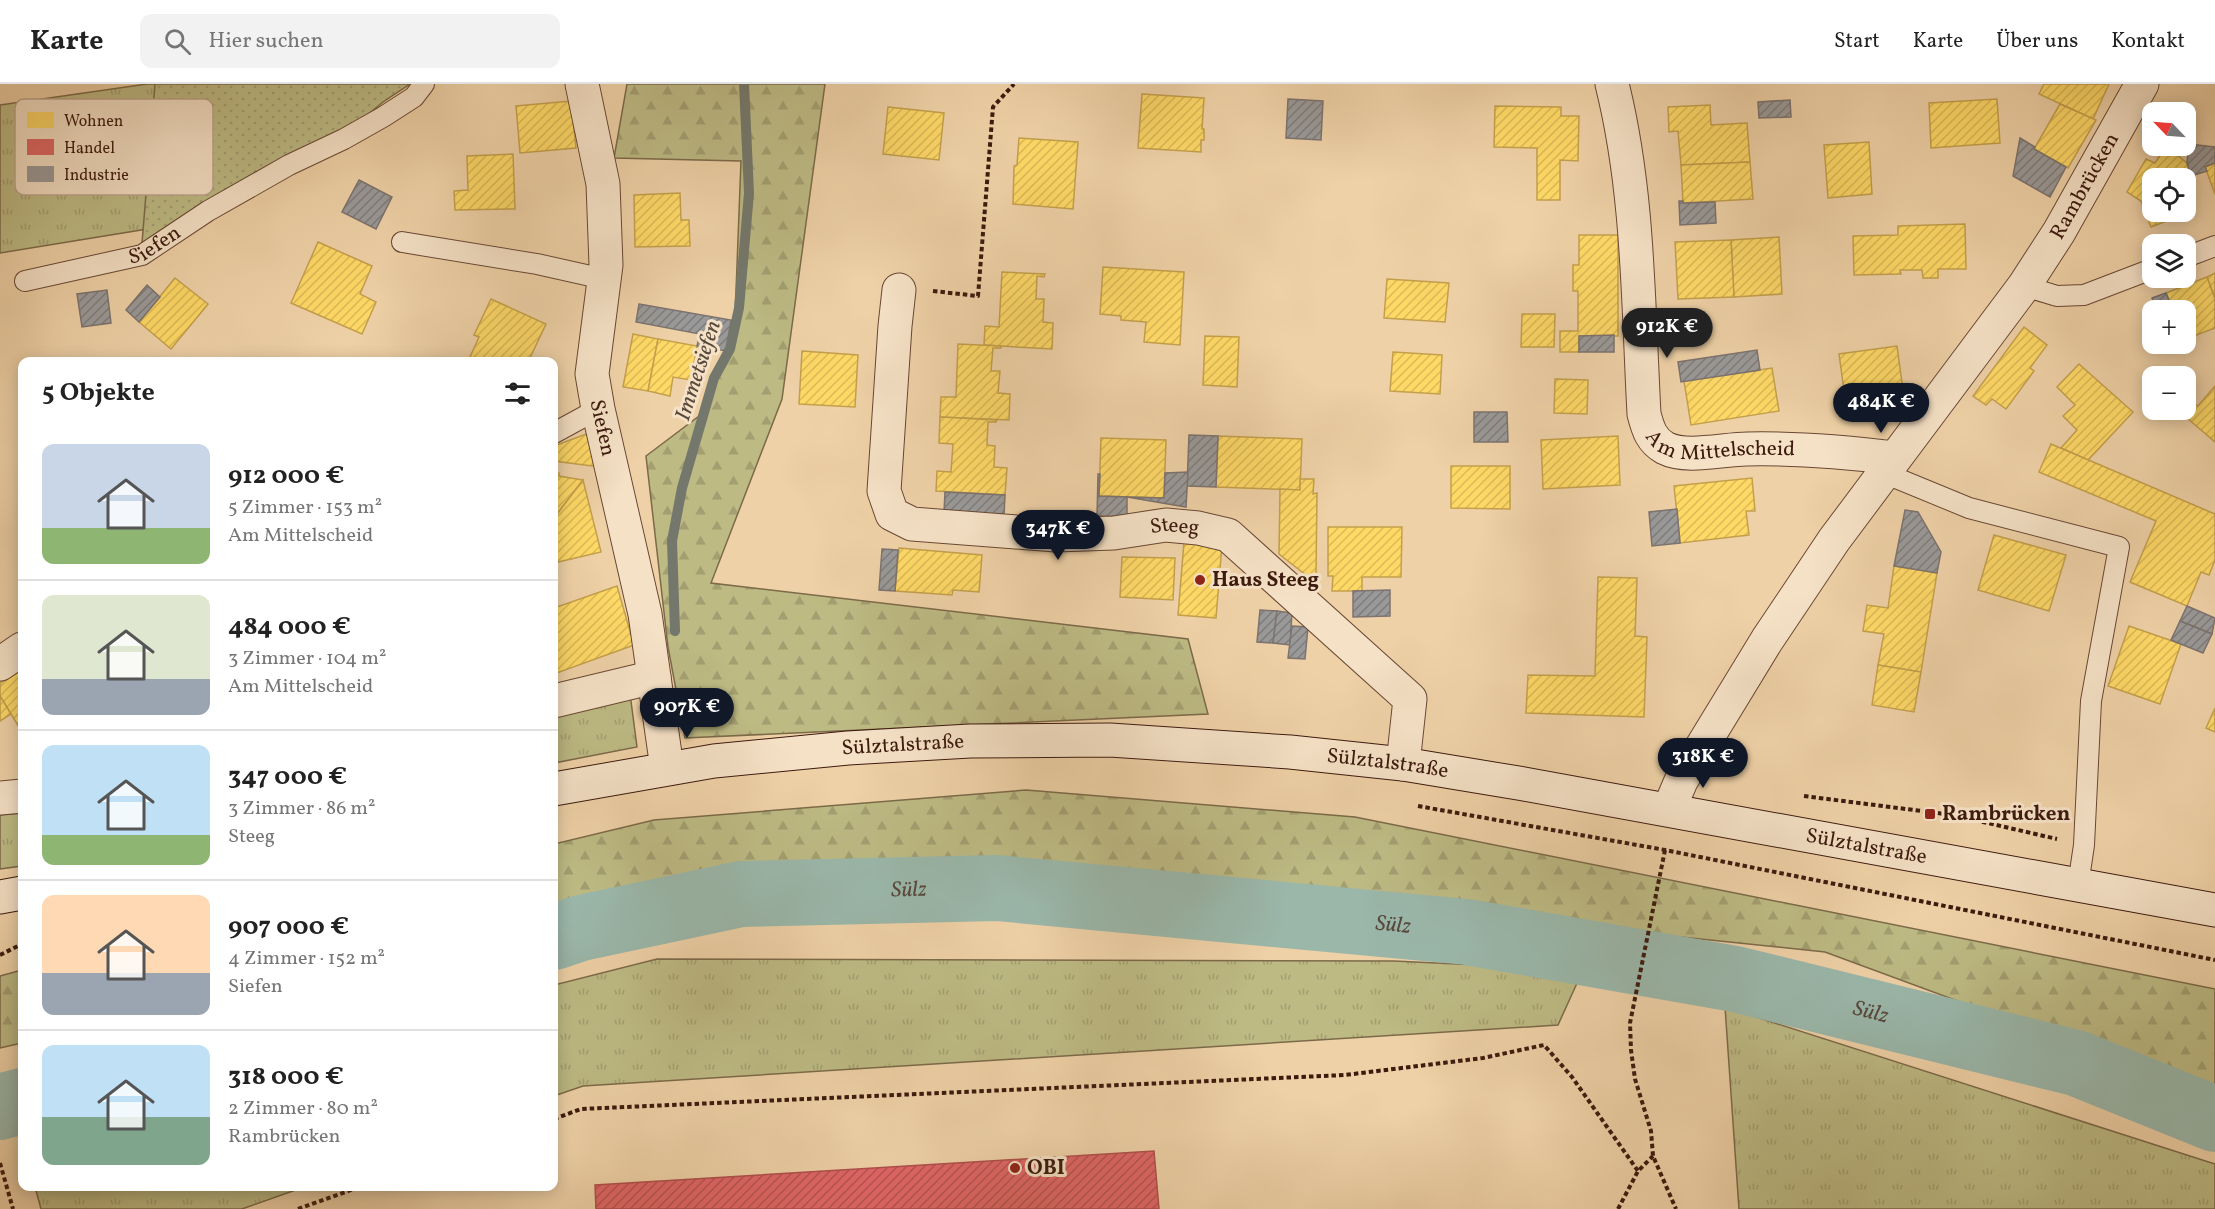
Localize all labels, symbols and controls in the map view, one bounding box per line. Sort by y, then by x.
search box [140,14,560,68]
text: Karte [30,22,104,61]
icon: search [161,25,194,58]
text: Hier suchen [209,26,324,57]
text: Start [1834,27,1880,56]
text: Karte [1913,27,1963,56]
text: Über uns [1996,27,2078,56]
text: Kontakt [2111,27,2185,56]
legend [15,99,213,195]
north arrow [2142,102,2196,156]
map controls [2142,102,2196,420]
text: Wohnen [64,111,123,133]
street label: Rambrücken [2043,128,2126,245]
text: Handel [64,138,115,160]
text: Industrie [64,165,129,187]
button: locate [2142,168,2196,222]
street label: Siefen [126,219,187,272]
button: layers [2142,234,2196,288]
button: + [2142,300,2196,354]
pin: 912K € [1618,308,1716,359]
text: 912K € [1636,313,1698,341]
water label: Immetsiefen [668,317,730,425]
button: − [2142,366,2196,420]
text: 5 Objekte [42,375,155,411]
icon: filters [501,377,534,410]
pin: 484K € [1832,383,1930,434]
text: 484K € [1847,388,1915,416]
street label: Siefen [582,397,623,459]
street label: Am Mittelscheid [1638,424,1796,468]
text: 912 000 € [228,458,344,494]
icon: home [90,468,162,540]
text: 5 Zimmer · 153 m² [228,494,382,522]
pin: 347K € [1009,510,1107,561]
street label: Steeg [1148,510,1201,543]
text: 347K € [1026,515,1090,543]
text: Am Mittelscheid [228,522,373,550]
place label: Haus Steeg [1212,566,1319,595]
marker: Haus Steeg [1193,573,1207,587]
text: 484 000 € [228,609,351,645]
icon: home [90,619,162,691]
text: 3 Zimmer · 104 m² [228,645,386,673]
text: Am Mittelscheid [228,673,373,701]
pin: 907K € [638,688,736,739]
text: 907K € [654,693,720,721]
street label: Sülztalstraße [840,727,965,763]
pin: 318K € [1654,738,1752,789]
street label: Sülztalstraße [1325,741,1451,786]
text: 318K € [1672,743,1734,771]
text: 347 000 € [228,759,347,795]
icon: home [90,769,162,841]
text: 3 Zimmer · 86 m² [228,795,375,823]
place label: Rambrücken [1942,800,2070,829]
marker: Rambrücken [1923,807,1937,821]
street label: Sülztalstraße [1804,821,1929,872]
text: Steeg [228,823,275,851]
water label: Sülz [891,874,927,906]
water label: Sülz [1374,908,1413,942]
text: 907 000 € [228,909,349,945]
icon: home [90,919,162,991]
text: 4 Zimmer · 152 m² [228,945,385,973]
text: Siefen [228,973,283,1001]
water label: Sülz [1850,993,1892,1032]
text: 318 000 € [228,1059,344,1095]
icon: home [90,1069,162,1141]
text: 2 Zimmer · 80 m² [228,1095,378,1123]
text: Rambrücken [228,1123,340,1151]
place label: OBI [1027,1154,1065,1183]
marker: OBI [1008,1161,1022,1175]

